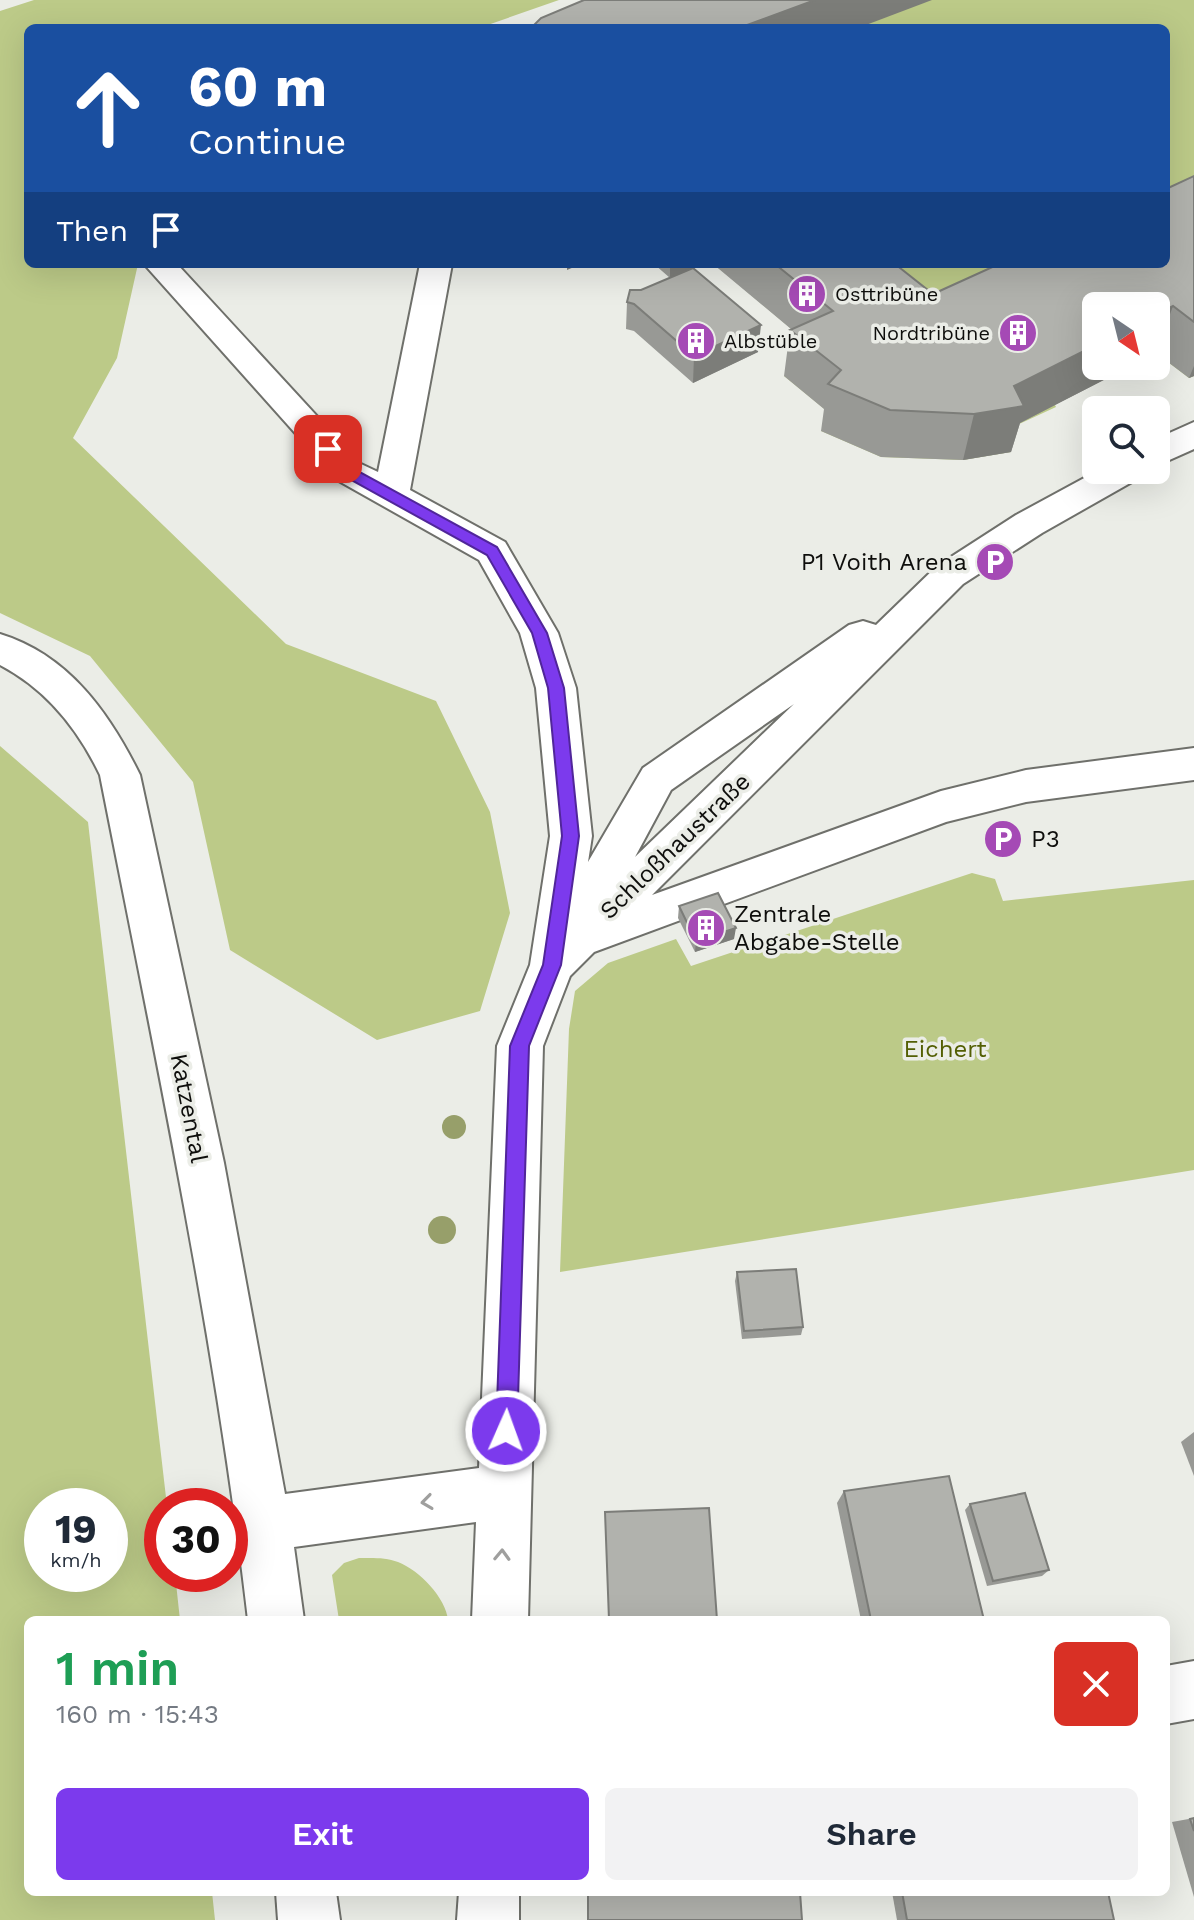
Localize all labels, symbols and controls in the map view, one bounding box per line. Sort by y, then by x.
text: 60 m [188,54,327,120]
icon: ahead [56,56,160,160]
text: Continue [188,121,346,163]
icon: arrive [144,208,188,252]
text: Then [56,213,128,248]
building icon: Osttribüne [786,273,828,315]
place label: Osttribüne [835,282,938,306]
north arrow [1082,292,1170,380]
map controls [1082,292,1170,484]
building icon: Nordtribüne [997,312,1039,354]
building icon: Albstüble [675,320,717,362]
place label: Nordtribüne [872,321,990,345]
place label: Albstüble [724,329,817,353]
button: search [1082,396,1170,484]
pin [294,415,362,483]
icon: arrive [306,427,350,471]
parking icon: P1 Voith Arena [974,541,1016,583]
place label: P1 Voith Arena [801,548,967,576]
street label: Schloßhaustraße [594,767,756,925]
parking icon: P3 [982,818,1024,860]
place label: P3 [1031,825,1060,853]
place label: Zentrale Abgabe-Stelle [734,900,900,956]
building icon: Zentrale Abgabe-Stelle [685,907,727,949]
park label: Eichert [904,1035,986,1063]
street label: Katzental [165,1051,213,1166]
position arrow [464,1389,548,1473]
speed limit sign: 30 [144,1488,248,1592]
one-way arrow [420,1493,434,1510]
text: 19 [55,1506,97,1553]
text: km/h [50,1548,102,1572]
one-way arrow [494,1548,511,1561]
text: 1 min [56,1640,179,1697]
button: close [1054,1642,1138,1726]
text: 160 m · 15:43 [56,1699,219,1729]
button: Exit [56,1788,589,1880]
button: Share [605,1788,1138,1880]

